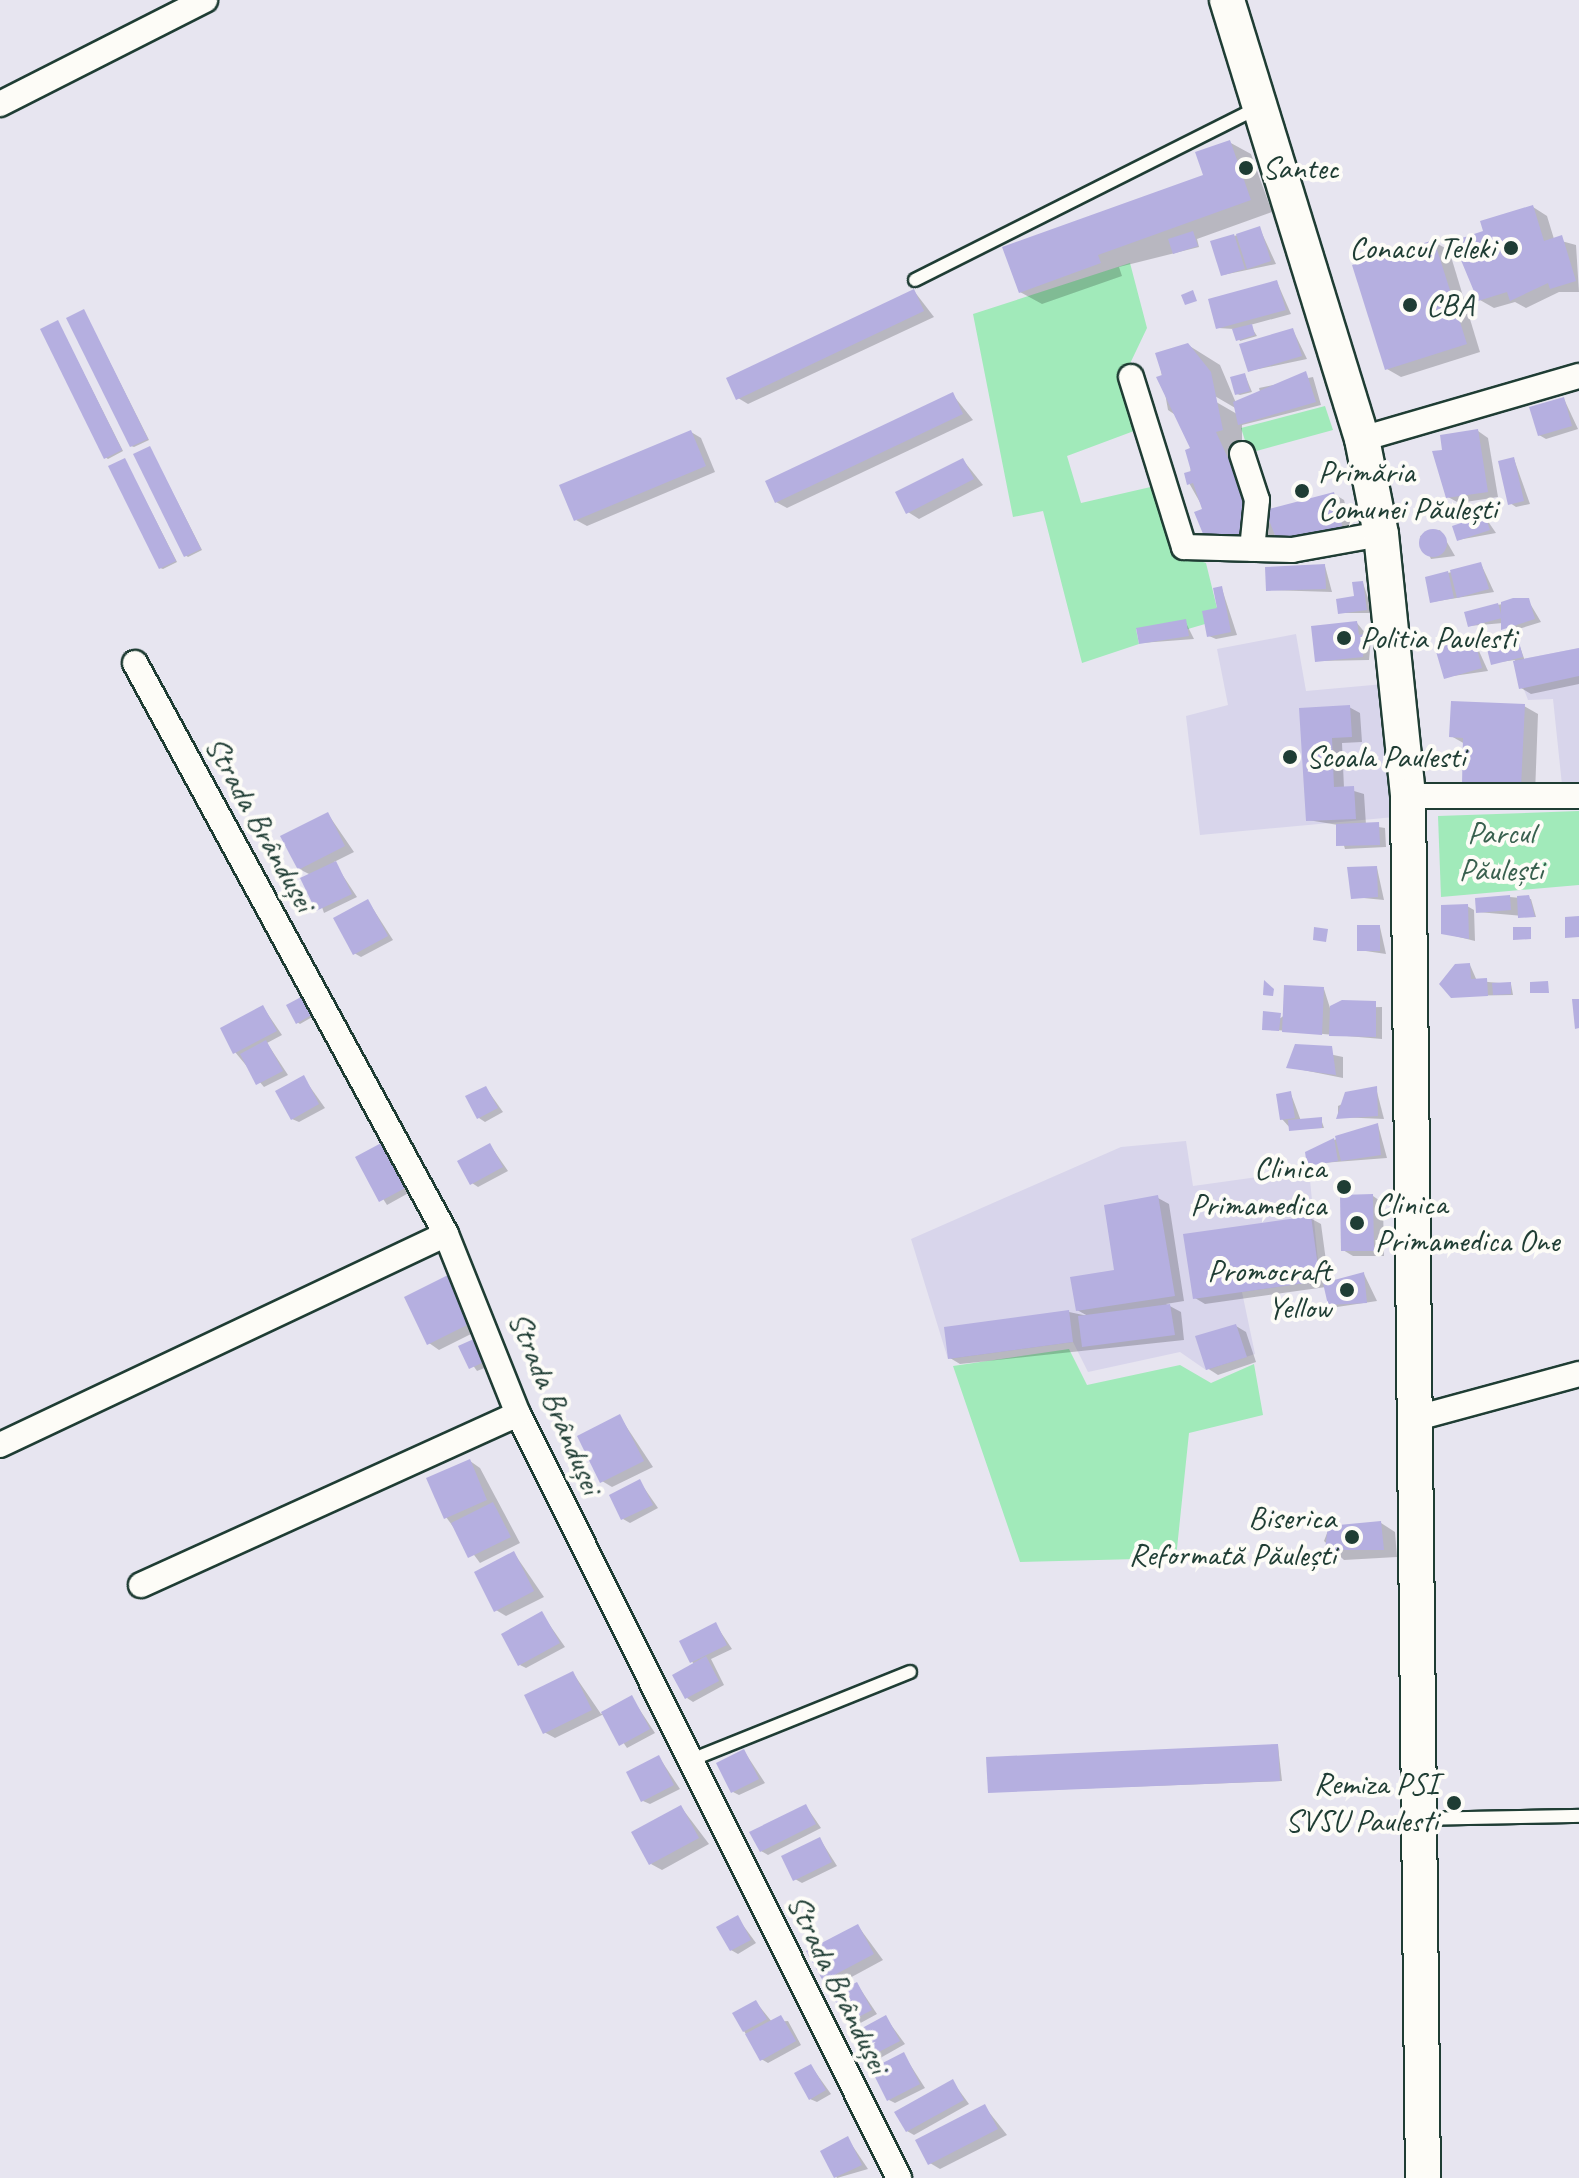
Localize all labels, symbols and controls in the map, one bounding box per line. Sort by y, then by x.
place label: Santec [1262,149,1339,187]
marker: Santec [1237,159,1255,177]
place label: Conacul Teleki [1349,229,1495,267]
marker: Conacul Teleki [1502,239,1520,257]
place label: CBA [1426,286,1474,324]
marker: CBA [1401,296,1419,314]
place label: Primăria Comunei Păulești [1318,454,1497,529]
marker: Primăria Comunei Păulești [1293,482,1311,500]
place label: Politia Paulesti [1360,619,1518,657]
marker: Politia Paulesti [1335,629,1353,647]
street label: Strada Brândușei [196,730,324,918]
place label: Scoala Paulesti [1306,738,1465,776]
marker: Scoala Paulesti [1281,748,1299,766]
park label: Parcul Păulești [1459,815,1543,890]
place label: Clinica Primamedica [1190,1150,1326,1225]
marker: Clinica Primamedica [1333,1176,1355,1198]
place label: Clinica Primamedica One [1375,1186,1559,1261]
marker: Clinica Primamedica One [1346,1212,1368,1234]
place label: Promocraft Yellow [1207,1253,1331,1328]
marker: Promocraft Yellow [1338,1281,1356,1299]
street label: Strada Brândușei [499,1306,611,1500]
place label: Biserica Reformată Păulești [1129,1500,1336,1575]
marker: Biserica Reformată Păulești [1343,1528,1361,1546]
place label: Remiza PSI SVSU Paulesti [1285,1766,1438,1841]
marker: Remiza PSI SVSU Paulesti [1445,1794,1463,1812]
street label: Strada Brândușei [778,1889,898,2079]

